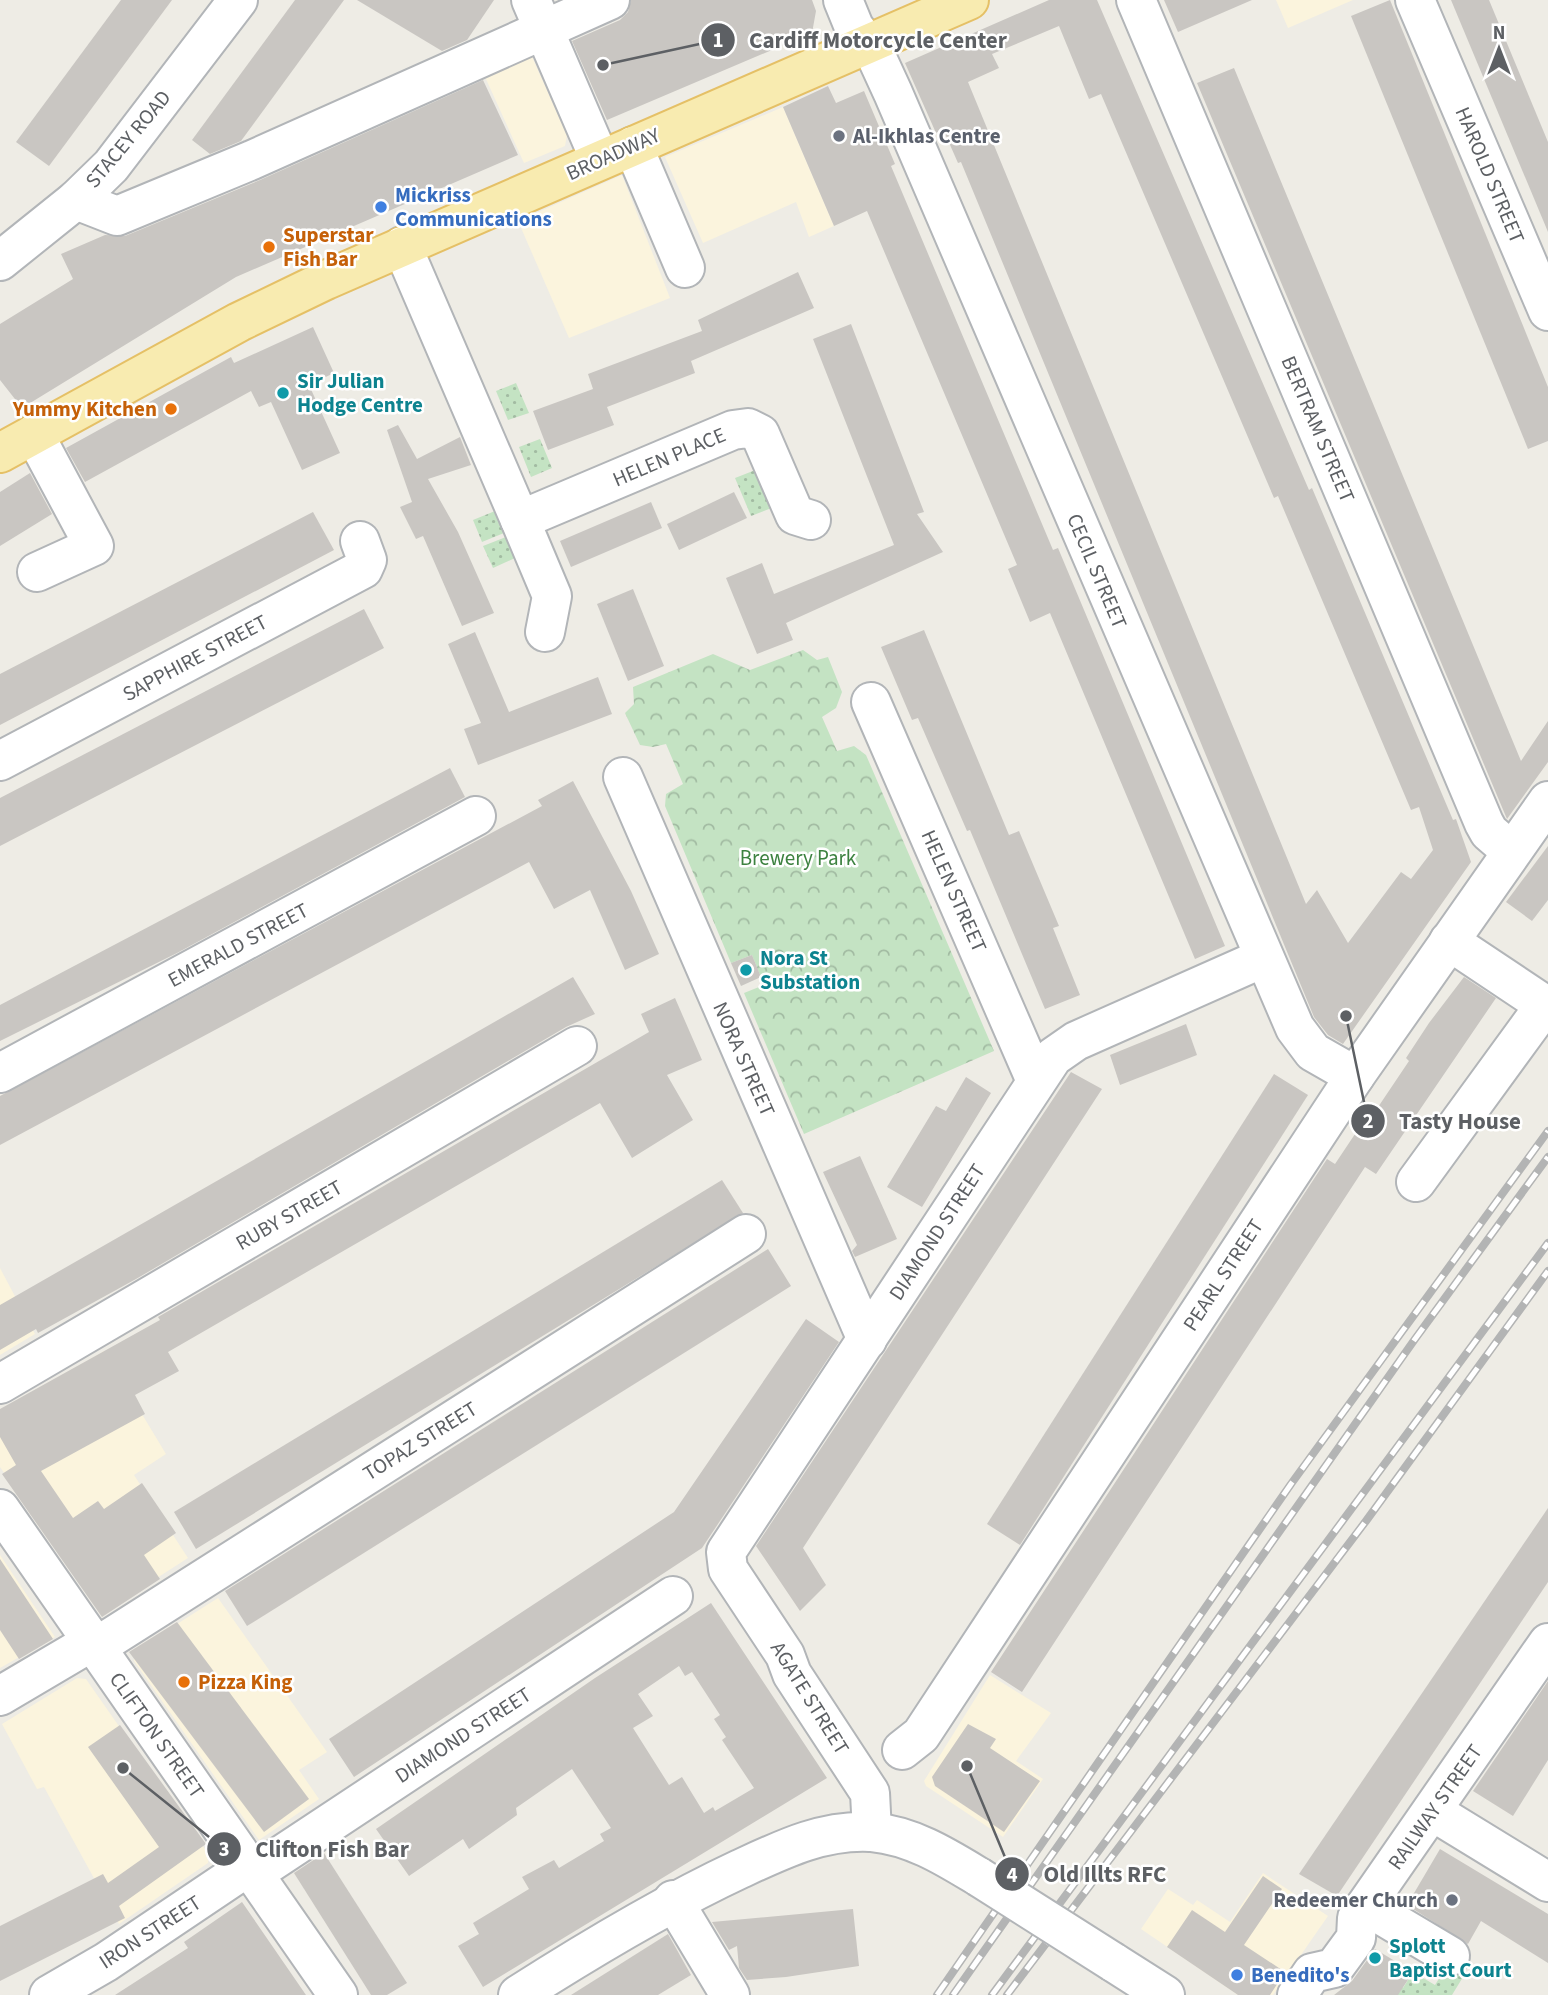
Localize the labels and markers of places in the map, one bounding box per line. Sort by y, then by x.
callout: Cardiff Motorcycle Center [700,18,1021,62]
place label: Al-Ikhlas Centre [852,121,1001,151]
marker: Al-Ikhlas Centre [831,128,847,144]
place label: Mickriss Communications [395,180,552,234]
marker: Mickriss Communications [373,199,389,215]
place label: Superstar Fish Bar [283,220,374,274]
marker: Superstar Fish Bar [261,239,277,255]
place label: Sir Julian Hodge Centre [297,366,423,420]
marker: Sir Julian Hodge Centre [275,385,291,401]
place label: Yummy Kitchen [12,394,157,424]
marker: Yummy Kitchen [163,401,179,417]
place label: Nora St Substation [760,943,860,997]
marker: Nora St Substation [738,962,754,978]
callout: Tasty House [1350,1099,1535,1143]
place label: Pizza King [198,1667,293,1697]
marker: Pizza King [176,1674,192,1690]
callout: Clifton Fish Bar [206,1827,423,1871]
callout: Old Illts RFC [994,1852,1180,1896]
place label: Redeemer Church [1273,1885,1438,1915]
marker: Redeemer Church [1444,1892,1460,1908]
place label: Splott Baptist Court [1389,1931,1511,1985]
marker: Splott Baptist Court [1367,1950,1383,1966]
place label: Benedito's [1251,1960,1349,1990]
marker: Benedito's [1229,1967,1245,1983]

